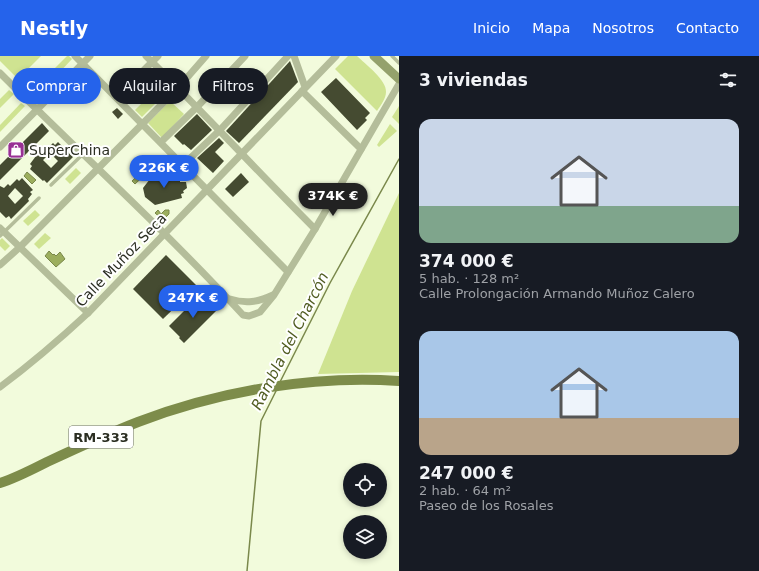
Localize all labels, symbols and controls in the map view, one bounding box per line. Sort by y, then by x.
text: Nestly [20,17,88,39]
text: Inicio [473,20,510,36]
text: Mapa [532,20,570,36]
text: Nosotros [592,20,654,36]
text: Contacto [676,20,739,36]
chip: Comprar [12,68,101,104]
chip: Alquilar [109,68,190,104]
chip: Filtros [198,68,268,104]
icon: filters [717,69,739,91]
text: 3 viviendas [419,70,528,90]
shop icon: SuperChina [6,140,26,160]
place label: SuperChina [29,142,110,158]
icon: home [543,145,615,217]
pin: 226K € [131,155,197,189]
text: 226K € [139,160,189,175]
pin: 374K € [300,183,366,217]
text: 374K € [308,188,358,203]
street label: Calle Muñoz Seca [72,210,170,310]
text: 374 000 € [419,251,514,271]
water label: Rambla del Charcón [248,269,332,413]
text: 5 hab. · 128 m² [419,271,519,286]
pin: 247K € [160,285,226,319]
text: Calle Prolongación Armando Muñoz Calero [419,286,695,301]
text: 247K € [168,290,218,305]
icon: home [543,357,615,429]
road number: RM-333 [69,426,133,448]
map controls [343,463,387,559]
button: locate [343,463,387,507]
text: 247 000 € [419,463,514,483]
text: 2 hab. · 64 m² [419,483,511,498]
text: Paseo de los Rosales [419,498,553,513]
button: layers [343,515,387,559]

